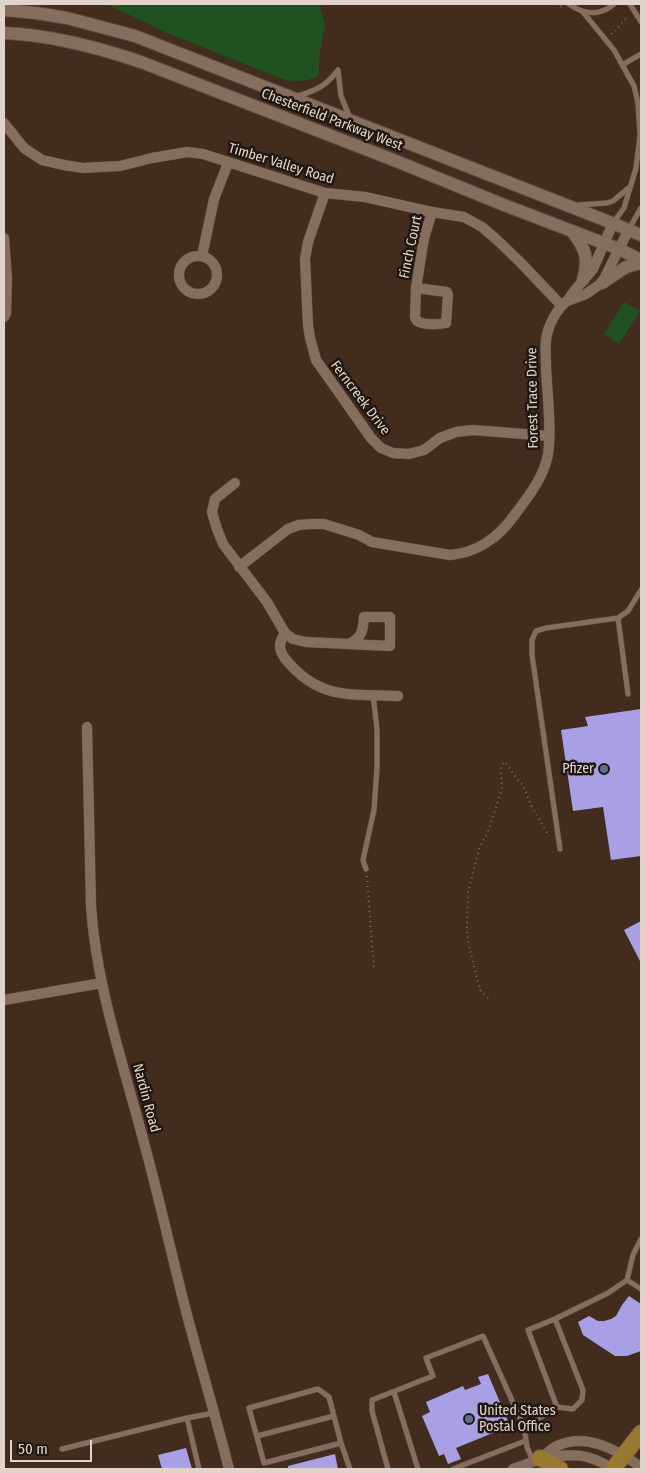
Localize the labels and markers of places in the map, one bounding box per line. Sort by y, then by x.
place label: Pfizer [562,761,594,777]
marker: Pfizer [598,763,610,775]
place label: United States Postal Office [479,1403,556,1435]
marker: United States Postal Office [463,1413,475,1425]

